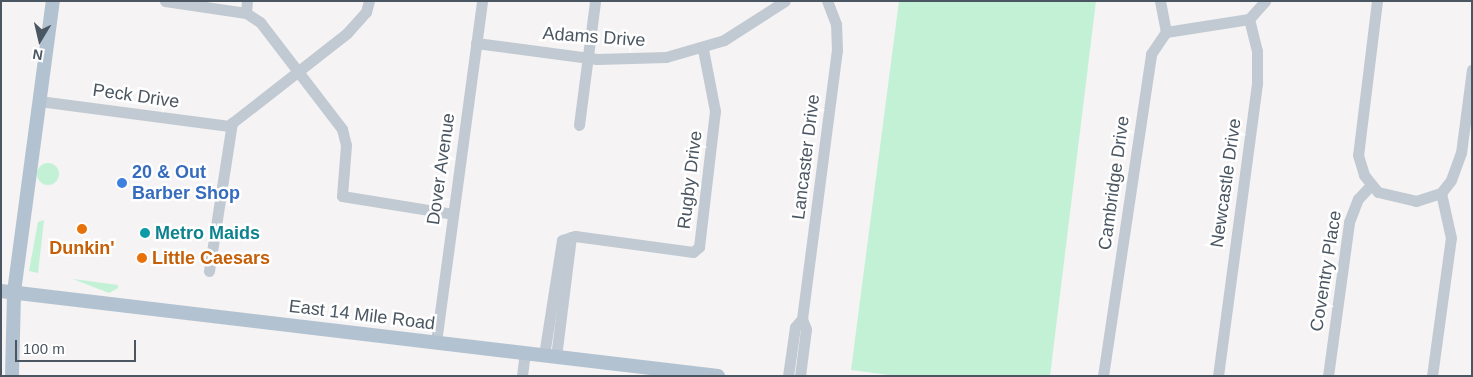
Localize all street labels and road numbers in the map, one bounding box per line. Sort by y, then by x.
street label: Adams Drive [542,23,646,51]
street label: Peck Drive [91,79,181,113]
street label: Lancaster Drive [788,93,824,221]
street label: Dover Avenue [422,111,460,227]
street label: Cambridge Drive [1094,115,1134,251]
street label: Newcastle Drive [1206,117,1246,249]
street label: Rugby Drive [673,130,707,230]
street label: Coventry Place [1306,209,1346,333]
street label: East 14 Mile Road [288,295,436,335]

